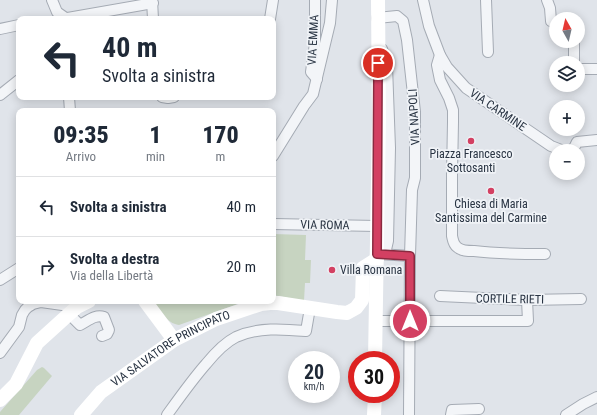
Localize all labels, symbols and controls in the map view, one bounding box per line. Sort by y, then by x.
north arrow [549,12,585,48]
map controls [549,12,585,180]
street label: VIA EMMA [305,14,321,66]
text: 40 m [102,31,158,64]
icon: left [36,32,88,84]
pin [361,46,395,80]
icon: arrive [367,52,389,74]
button: layers [549,56,585,92]
text: Svolta a sinistra [102,65,215,86]
street label: VIA CARMINE [467,86,529,134]
street label: VIA NAPOLI [406,88,422,146]
button: + [549,100,585,136]
text: 09:35 [53,121,109,149]
text: 1 [149,121,162,149]
text: 170 [202,121,239,149]
marker: Piazza Francesco Sottosanti [466,136,476,146]
button: − [549,144,585,180]
place label: Piazza Francesco Sottosanti [430,147,513,175]
text: Arrivo [66,149,96,164]
text: min [146,149,165,164]
text: m [216,149,225,164]
marker: Chiesa di Maria Santissima del Carmine [486,186,496,196]
icon: left [36,196,58,218]
place label: Chiesa di Maria Santissima del Carmine [435,197,547,225]
text: Svolta a sinistra [70,198,167,216]
text: 40 m [226,198,256,216]
street label: VIA ROMA [300,218,350,232]
text: Svolta a destra [70,250,159,268]
icon: right [36,256,58,278]
text: 20 m [226,258,256,276]
place label: Villa Romana [340,263,402,277]
marker: Villa Romana [327,265,337,275]
text: Via della Libertà [70,268,153,283]
street label: CORTILE RIETI [476,291,544,307]
position arrow [389,300,431,342]
street label: VIA SALVATORE PRINCIPATO [108,308,232,390]
speed limit sign: 30 [348,351,400,403]
text: 20 [304,360,324,384]
text: km/h [304,381,324,392]

